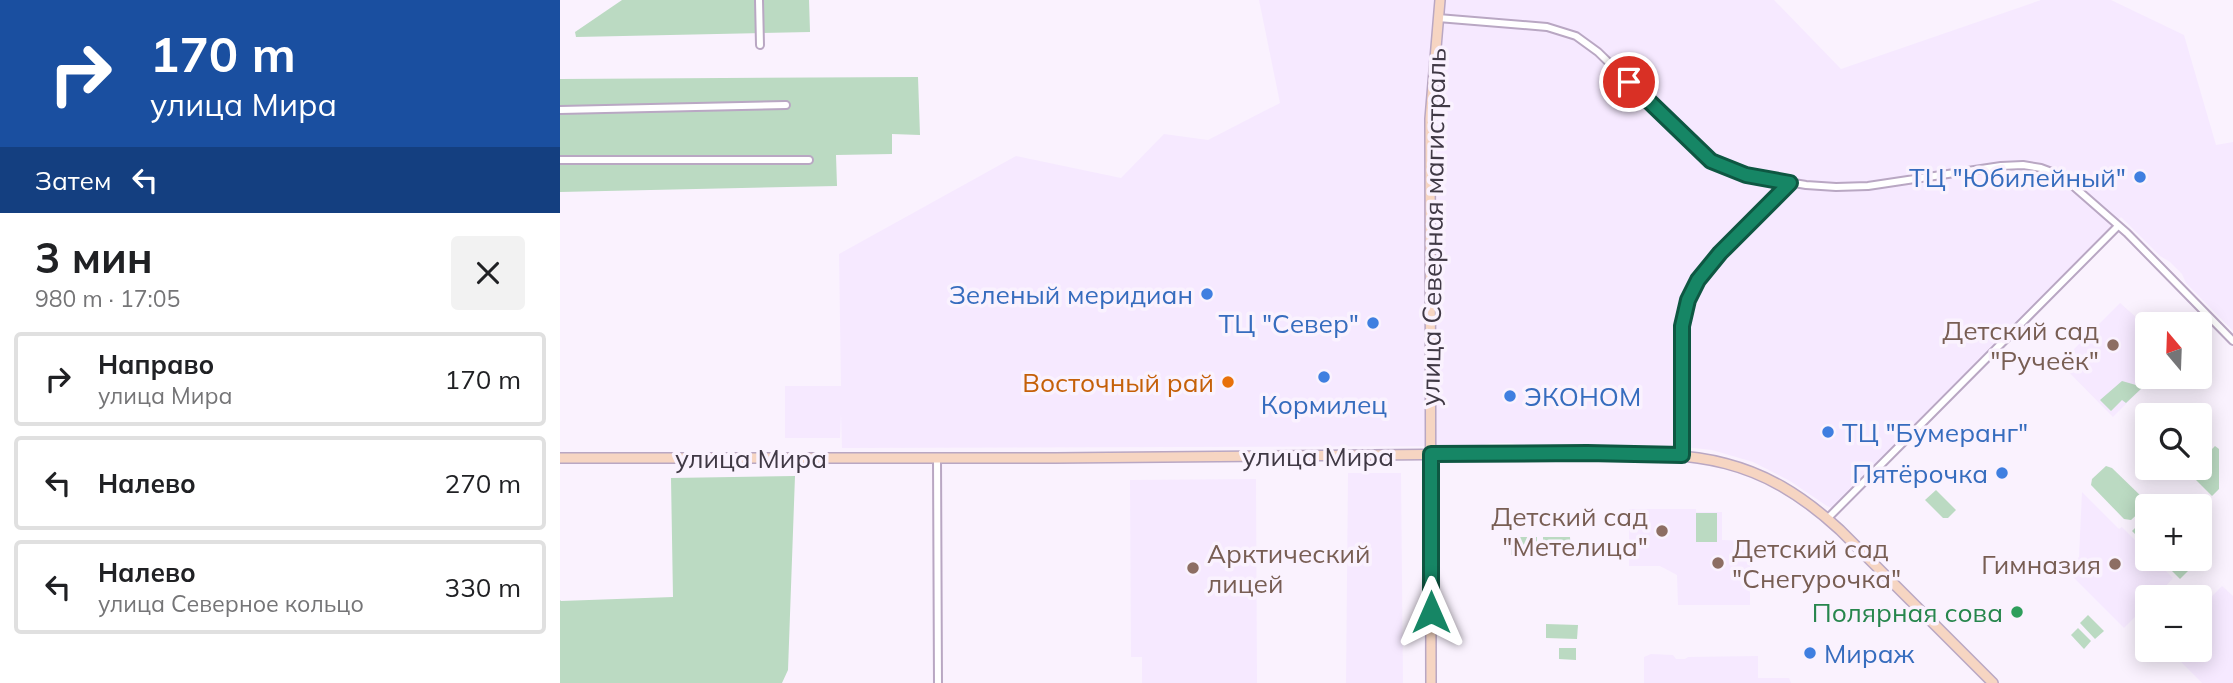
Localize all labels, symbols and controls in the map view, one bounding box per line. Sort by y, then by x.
text: 170 m [150,23,296,84]
icon: right [35,28,126,119]
street label: улица Северная магистраль [1413,48,1453,406]
pin [1599,52,1659,112]
icon: arrive [1610,63,1648,101]
text: улица Мира [150,84,337,124]
icon: left [126,161,164,199]
place label: ТЦ "Юбилейный" [1909,161,2126,194]
text: Затем [35,164,112,197]
marker: ТЦ "Юбилейный" [2132,169,2148,185]
text: 3 мин [35,231,153,284]
button: close [451,236,525,310]
place label: Зеленый меридиан [949,278,1193,311]
text: 980 m · 17:05 [35,284,180,313]
marker: Зеленый меридиан [1199,286,1215,302]
place label: ТЦ "Север" [1219,307,1359,340]
north arrow [2135,312,2212,388]
map controls [2135,312,2212,662]
place label: Детский сад "Ручеёк" [1942,314,2099,377]
marker: ТЦ "Север" [1365,315,1381,331]
marker: Детский сад "Ручеёк" [2105,337,2121,353]
text: Направо [98,348,214,381]
icon: right [39,360,77,398]
text: 170 m [445,363,521,396]
place label: Восточный рай [1022,366,1214,399]
marker: Кормилец [1316,369,1332,385]
marker: Восточный рай [1220,374,1236,390]
place label: ЭКОНОМ [1524,380,1641,413]
text: улица Мира [98,381,233,410]
place label: Кормилец [1261,388,1387,421]
marker: ЭКОНОМ [1502,388,1518,404]
button: search [2135,403,2212,480]
place label: ТЦ "Бумеранг" [1842,416,2028,449]
marker: ТЦ "Бумеранг" [1820,424,1836,440]
street label: улица Мира [1242,440,1394,473]
street label: улица Мира [675,442,827,475]
place label: Пятёрочка [1852,457,1988,490]
icon: left [39,464,77,502]
marker: Пятёрочка [1994,465,2010,481]
text: Налево [98,467,196,500]
text: 270 m [445,467,521,500]
button: + [2135,494,2212,571]
place label: Детский сад "Метелица" [1491,500,1648,563]
marker: Детский сад "Метелица" [1654,523,1670,539]
place label: Детский сад "Снегурочка" [1732,532,1901,595]
place label: Арктический лицей [1207,537,1370,600]
place label: Гимназия [1981,548,2101,581]
marker: Детский сад "Снегурочка" [1710,555,1726,571]
text: Налево [98,556,196,589]
marker: Гимназия [2107,556,2123,572]
marker: Арктический лицей [1185,560,1201,576]
icon: left [39,568,77,606]
text: 330 m [445,571,521,604]
position arrow [1394,575,1468,649]
button: − [2135,585,2212,662]
text: улица Северное кольцо [98,589,364,618]
place label: Полярная сова [1812,596,2003,629]
marker: Полярная сова [2009,604,2025,620]
place label: Мираж [1824,637,1915,670]
marker: Мираж [1802,645,1818,661]

